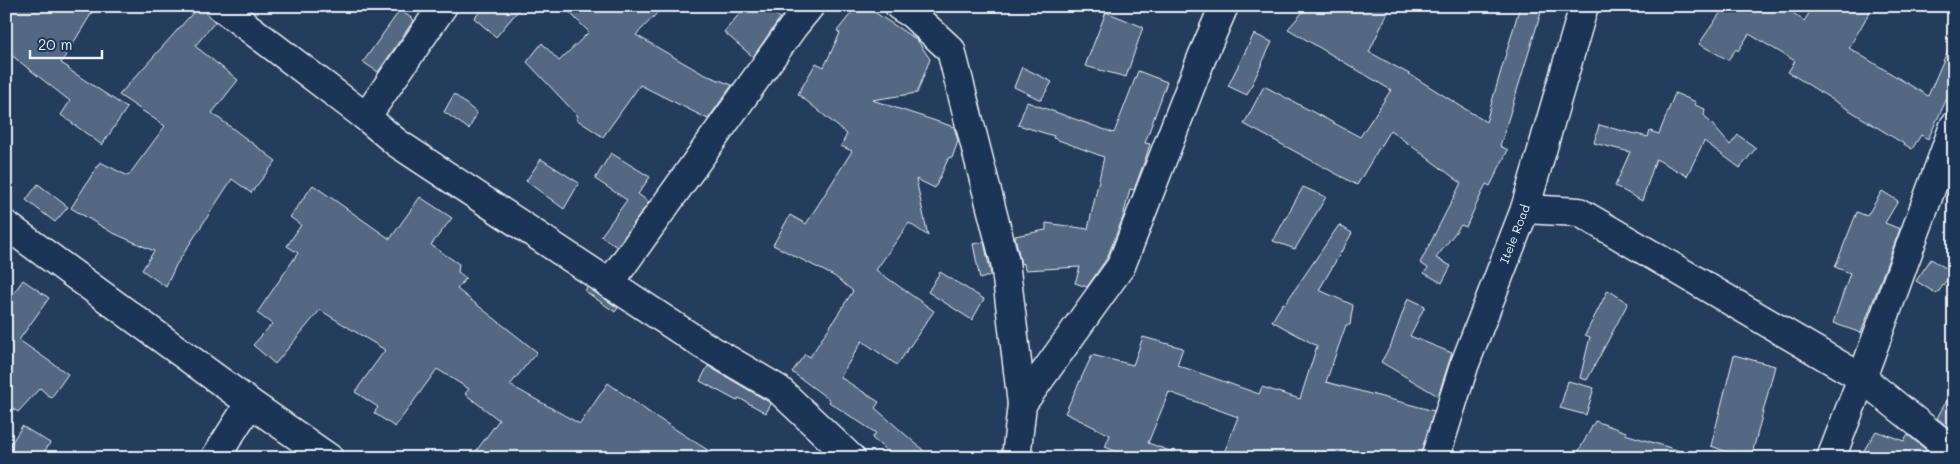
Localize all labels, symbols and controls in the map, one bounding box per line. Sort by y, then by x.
scale bar [30,28,102,60]
text: 20 m [38,34,72,54]
street label: Itele Road [1496,202,1533,266]

